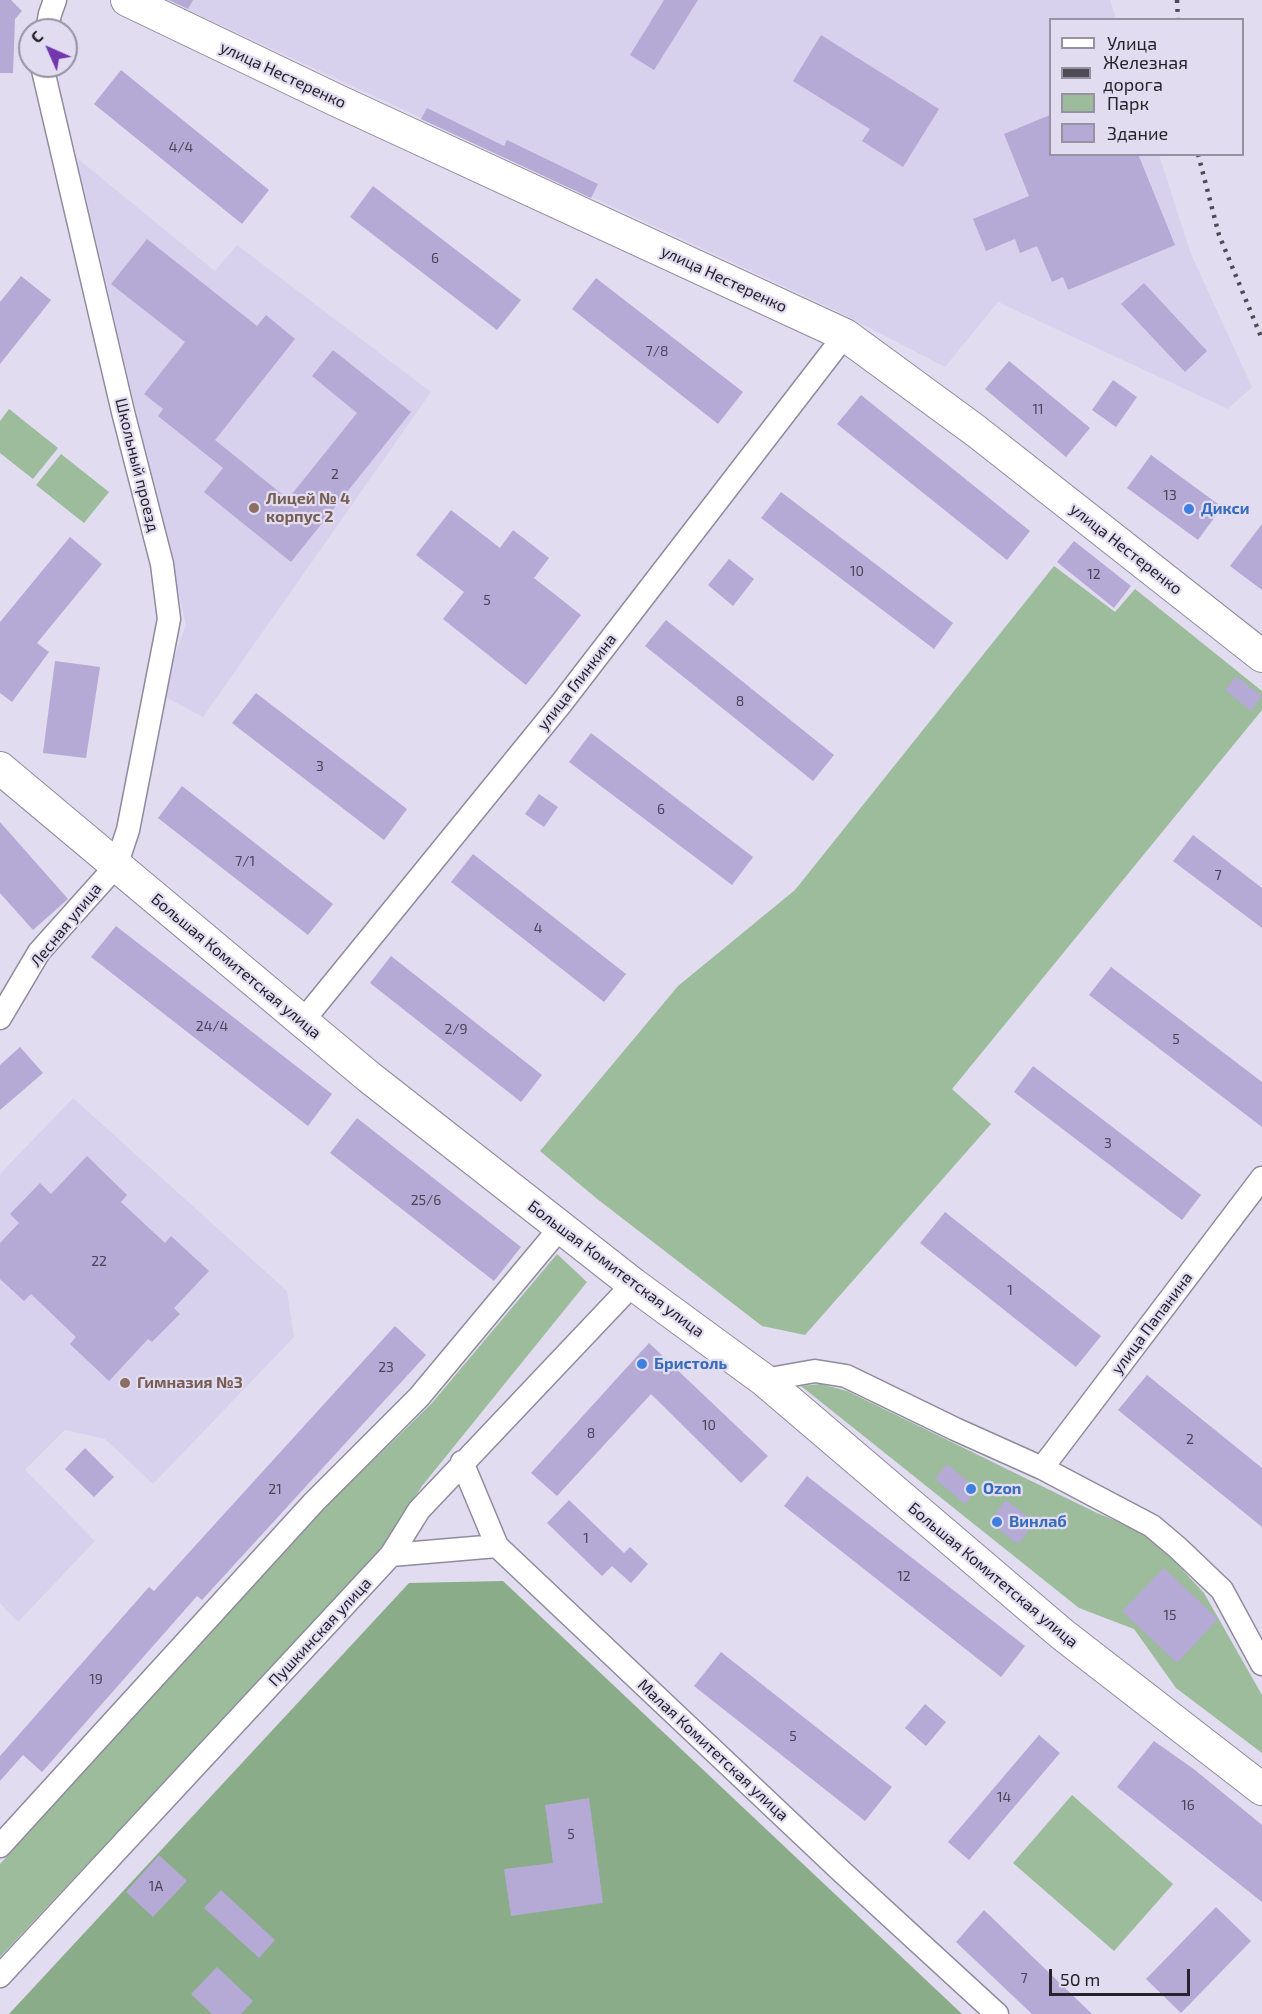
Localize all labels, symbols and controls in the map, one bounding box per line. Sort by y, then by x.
north arrow [18,18,78,78]
legend [1049,18,1244,156]
text: С [26,26,46,46]
text: Улица [1107,32,1157,54]
street label: улица Нестеренко [217,37,349,113]
text: Железная дорога [1103,51,1188,95]
text: Парк [1107,92,1149,114]
text: Здание [1107,122,1168,144]
house number: 4/4 [169,139,193,155]
street label: улица Нестеренко [658,241,790,317]
house number: 6 [431,250,439,266]
house number: 7/8 [646,343,668,359]
street label: Школьный проезд [111,396,163,534]
house number: 11 [1032,401,1044,417]
house number: 2 [331,466,339,482]
house number: 13 [1163,487,1177,503]
place label: Лицей № 4 корпус 2 [266,489,350,527]
street label: улица Нестеренко [1066,499,1186,599]
place label: Дикси [1201,499,1249,519]
marker: Лицей № 4 корпус 2 [247,501,261,515]
marker: Дикси [1182,502,1196,516]
house number: 10 [850,563,864,579]
house number: 12 [1087,566,1101,582]
house number: 5 [483,592,491,608]
street label: улица Глинкина [533,630,621,734]
house number: 8 [736,693,744,709]
house number: 3 [316,758,324,774]
house number: 6 [657,801,665,817]
house number: 7/1 [235,853,255,869]
house number: 7 [1214,867,1222,883]
street label: Лесная улица [26,879,106,971]
street label: Большая Комитетская улица [147,889,325,1043]
house number: 4 [534,920,542,936]
house number: 24/4 [196,1018,228,1034]
house number: 2/9 [444,1021,468,1037]
house number: 5 [1172,1031,1180,1047]
house number: 3 [1104,1135,1112,1151]
house number: 25/6 [411,1192,441,1208]
street label: Большая Комитетская улица [524,1196,708,1342]
house number: 22 [91,1253,107,1269]
street label: улица Папанина [1107,1268,1197,1378]
house number: 1 [1007,1282,1013,1298]
place label: Бристоль [654,1354,727,1374]
marker: Бристоль [635,1357,649,1371]
house number: 23 [378,1359,394,1375]
place label: Гимназия №3 [137,1373,243,1393]
marker: Гимназия №3 [118,1376,132,1390]
house number: 10 [702,1417,716,1433]
house number: 8 [587,1425,595,1441]
house number: 2 [1186,1431,1194,1447]
place label: Ozon [983,1479,1021,1499]
house number: 21 [268,1481,282,1497]
marker: Ozon [964,1482,978,1496]
street label: Большая Комитетская улица [904,1498,1082,1652]
place label: Винлаб [1009,1512,1067,1532]
marker: Винлаб [990,1515,1004,1529]
house number: 1 [583,1530,589,1546]
house number: 12 [897,1568,911,1584]
street label: Пушкинская улица [265,1574,375,1690]
house number: 15 [1163,1607,1177,1623]
house number: 19 [89,1671,103,1687]
street label: Малая Комитетская улица [634,1675,792,1825]
house number: 5 [789,1728,797,1744]
house number: 14 [997,1789,1011,1805]
house number: 16 [1181,1797,1195,1813]
house number: 5 [567,1826,575,1842]
house number: 1А [149,1878,163,1894]
scale bar [1052,1957,1193,1995]
text: 50 m [1060,1968,1100,1990]
house number: 7 [1020,1970,1028,1986]

